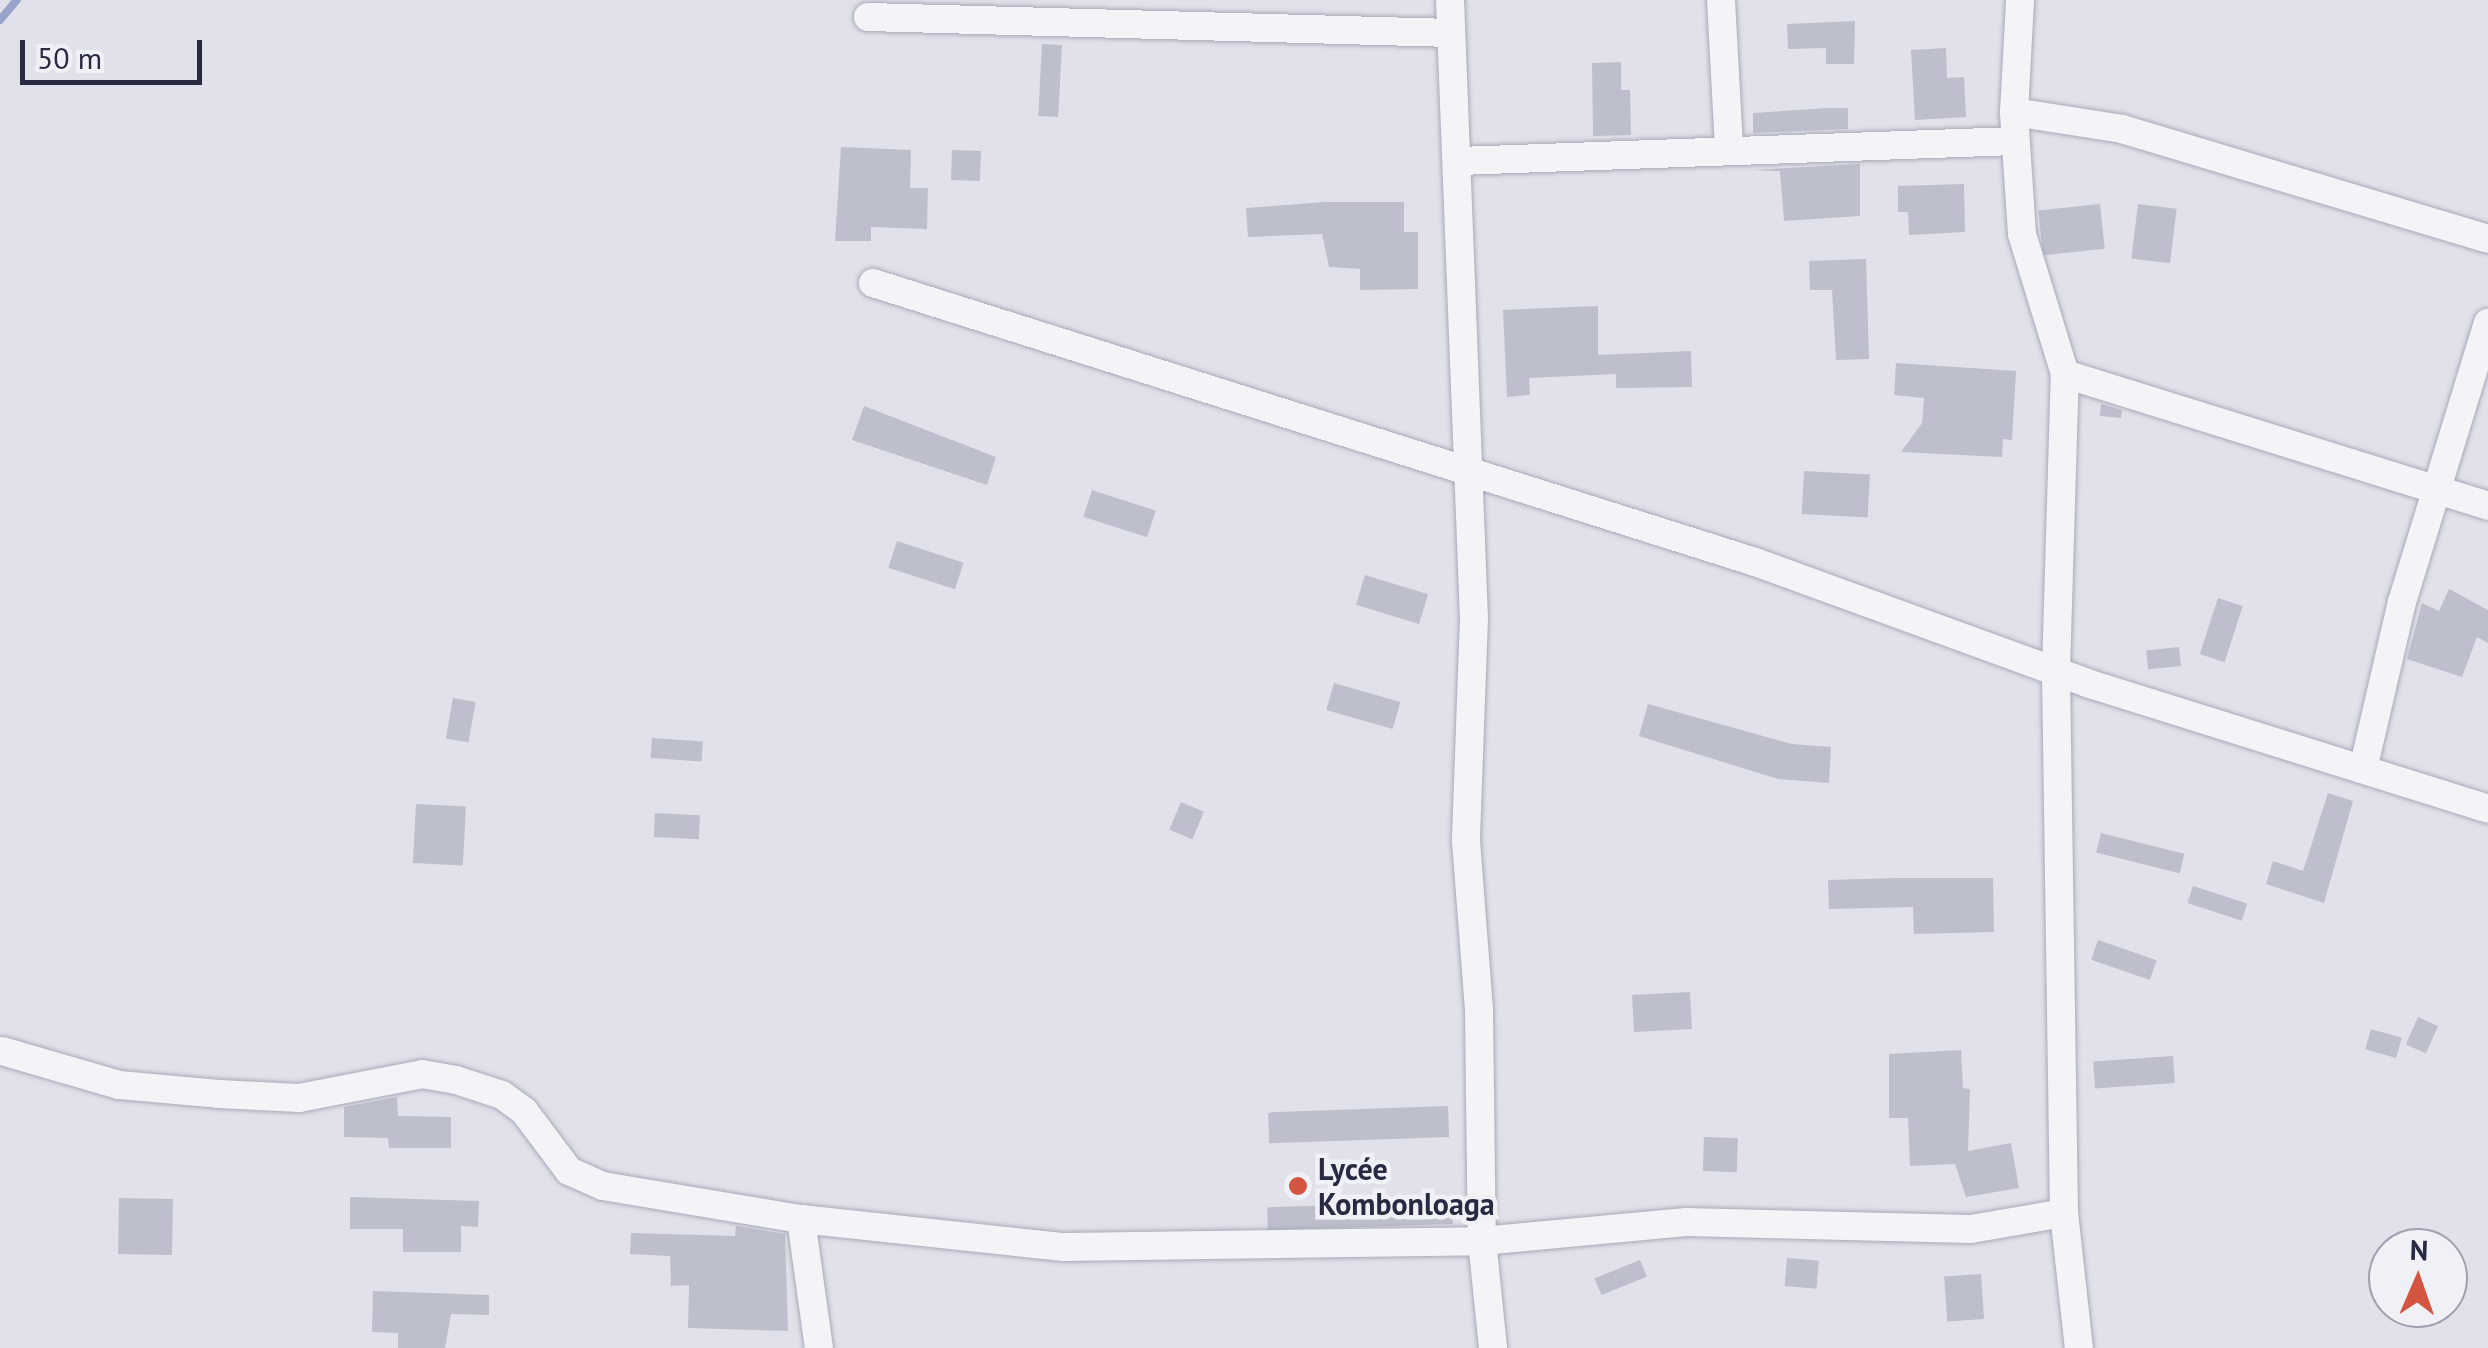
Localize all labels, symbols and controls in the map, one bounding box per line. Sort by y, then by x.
scale bar [25,20,208,82]
text: 50 m [37,38,102,77]
place label: Lycée Kombonloaga [1318,1151,1495,1222]
marker: Lycée Kombonloaga [1287,1175,1309,1197]
north arrow [2368,1228,2468,1328]
text: N [2409,1231,2429,1268]

